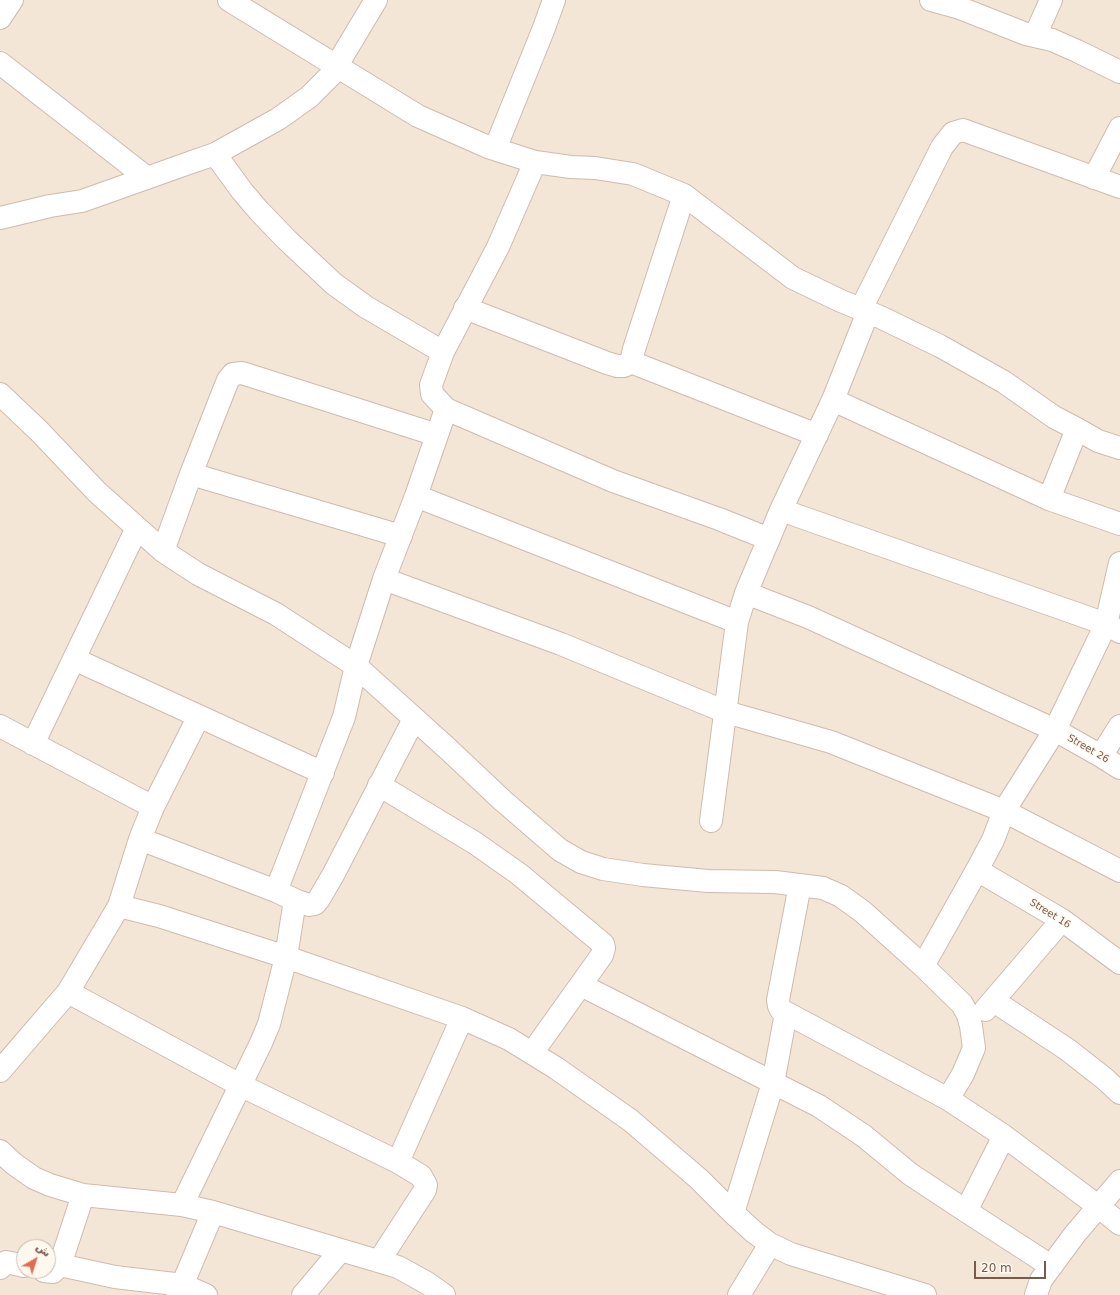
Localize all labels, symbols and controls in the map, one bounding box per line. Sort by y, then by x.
street label: Street 26 [1065,732,1111,766]
street label: Street 16 [1027,897,1073,931]
north arrow [16,1239,56,1279]
text: ش [33,1240,53,1260]
scale bar [976,1253,1048,1279]
text: 20 m [981,1261,1012,1275]

